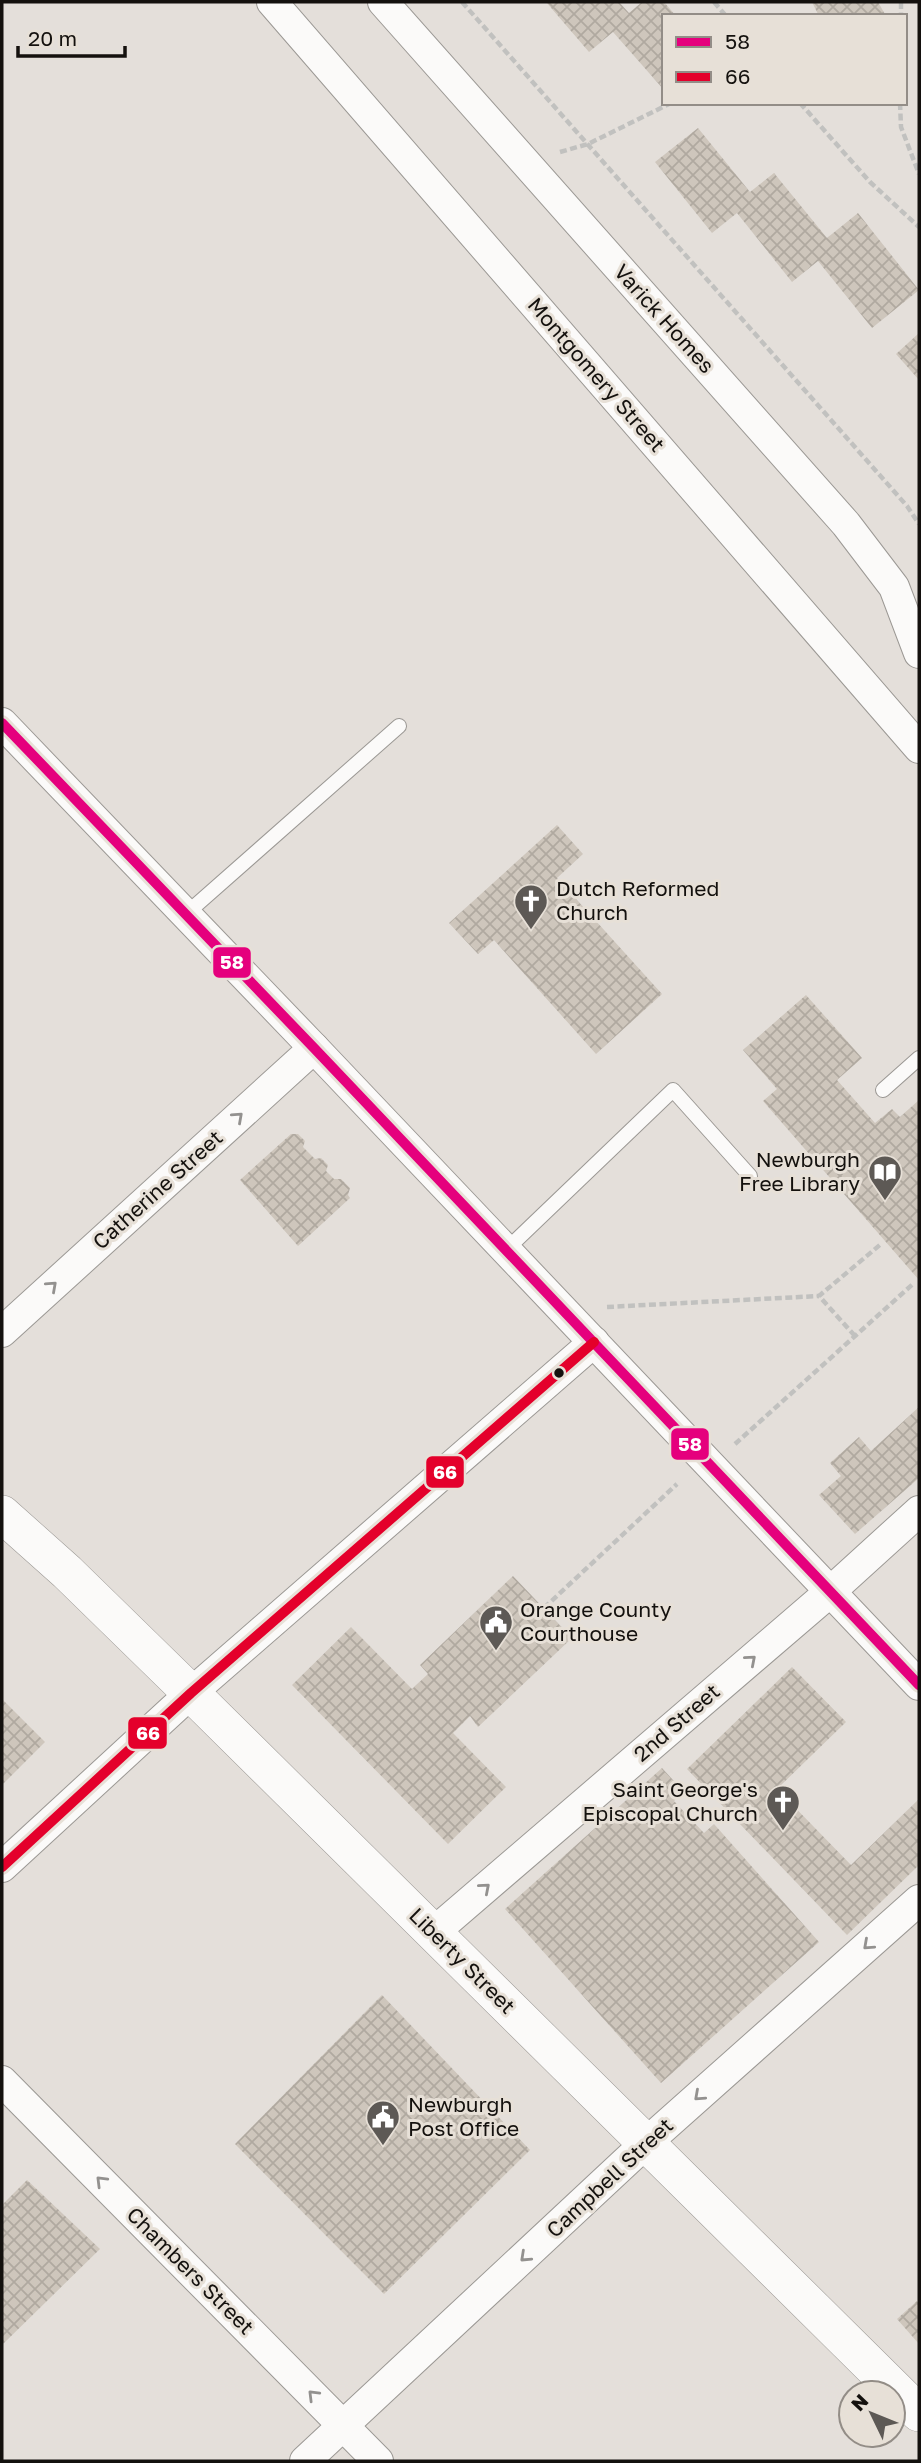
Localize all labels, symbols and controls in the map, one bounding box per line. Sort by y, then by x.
scale bar [18,14,124,58]
legend [662,14,907,105]
text: 20 m [28,25,77,51]
text: 58 [725,28,750,54]
text: 66 [725,63,750,89]
street label: Varick Homes [609,259,720,378]
street label: Montgomery Street [523,292,671,457]
place label: Dutch Reformed Church [556,875,719,925]
church icon: Dutch Reformed Church [512,882,550,931]
line badge: 58 [212,946,252,979]
text: 58 [220,950,244,973]
one-way arrow [230,1112,243,1125]
street label: Catherine Street [87,1124,228,1254]
place label: Newburgh Free Library [739,1146,860,1196]
library icon: Newburgh Free Library [866,1153,904,1202]
one-way arrow [44,1282,57,1295]
unlabelled marker [552,1366,566,1380]
line badge: 58 [670,1427,710,1461]
text: 58 [678,1432,702,1455]
line badge: 66 [425,1455,465,1489]
text: 66 [433,1460,457,1483]
place label: Orange County Courthouse [520,1596,672,1646]
public building icon: Orange County Courthouse [477,1603,515,1652]
one-way arrow [742,1656,755,1668]
street label: 2nd Street [628,1678,725,1767]
line badge: 66 [127,1716,168,1750]
text: 66 [136,1721,160,1744]
place label: Saint George's Episcopal Church [582,1776,758,1826]
church icon: Saint George's Episcopal Church [764,1783,802,1832]
one-way arrow [477,1884,490,1896]
street label: Liberty Street [404,1902,521,2019]
one-way arrow [863,1937,876,1949]
one-way arrow [694,2088,707,2101]
place label: Newburgh Post Office [408,2091,519,2141]
public building icon: Newburgh Post Office [364,2098,402,2147]
street label: Campbell Street [541,2112,678,2243]
one-way arrow [96,2177,109,2190]
street label: Chambers Street [122,2201,260,2339]
one-way arrow [520,2249,533,2261]
north arrow [837,2379,907,2449]
text: N [846,2389,873,2415]
one-way arrow [309,2391,321,2403]

